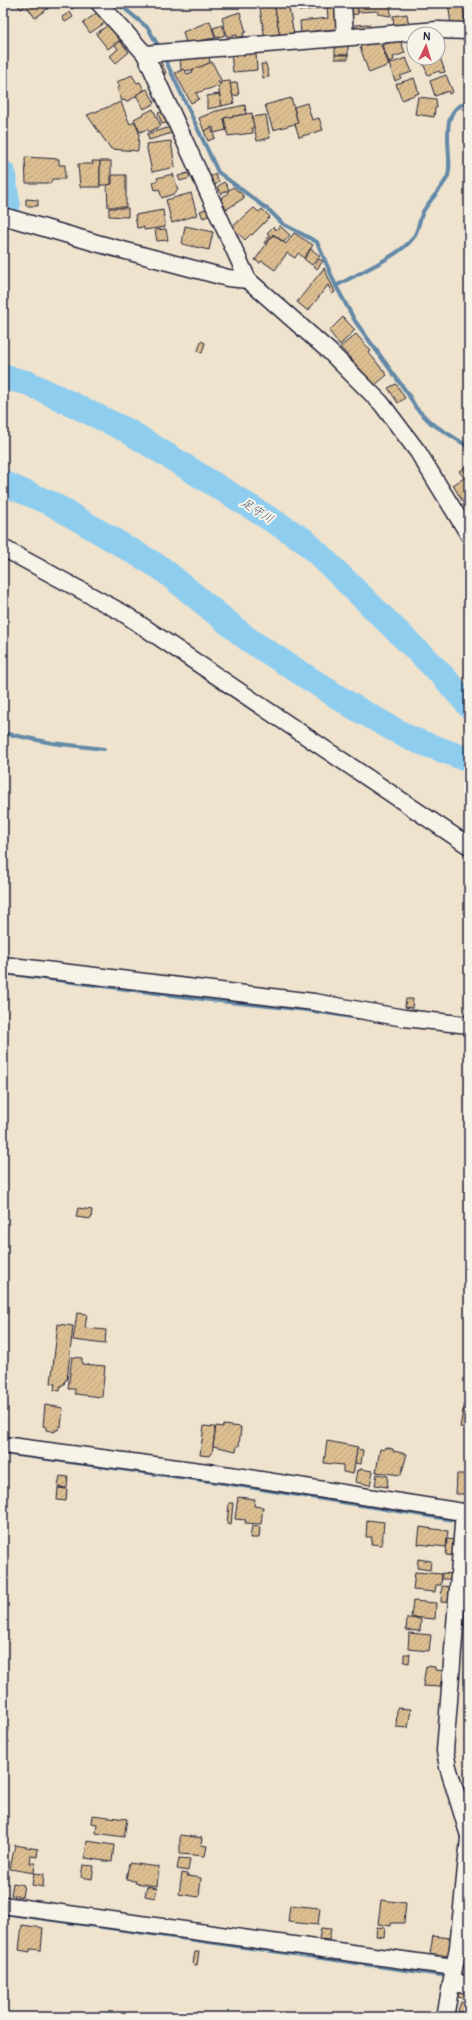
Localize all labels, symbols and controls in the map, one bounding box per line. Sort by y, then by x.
north arrow [406,26,446,66]
text: N [422,30,431,43]
water label: 足守川 [238,495,276,527]

